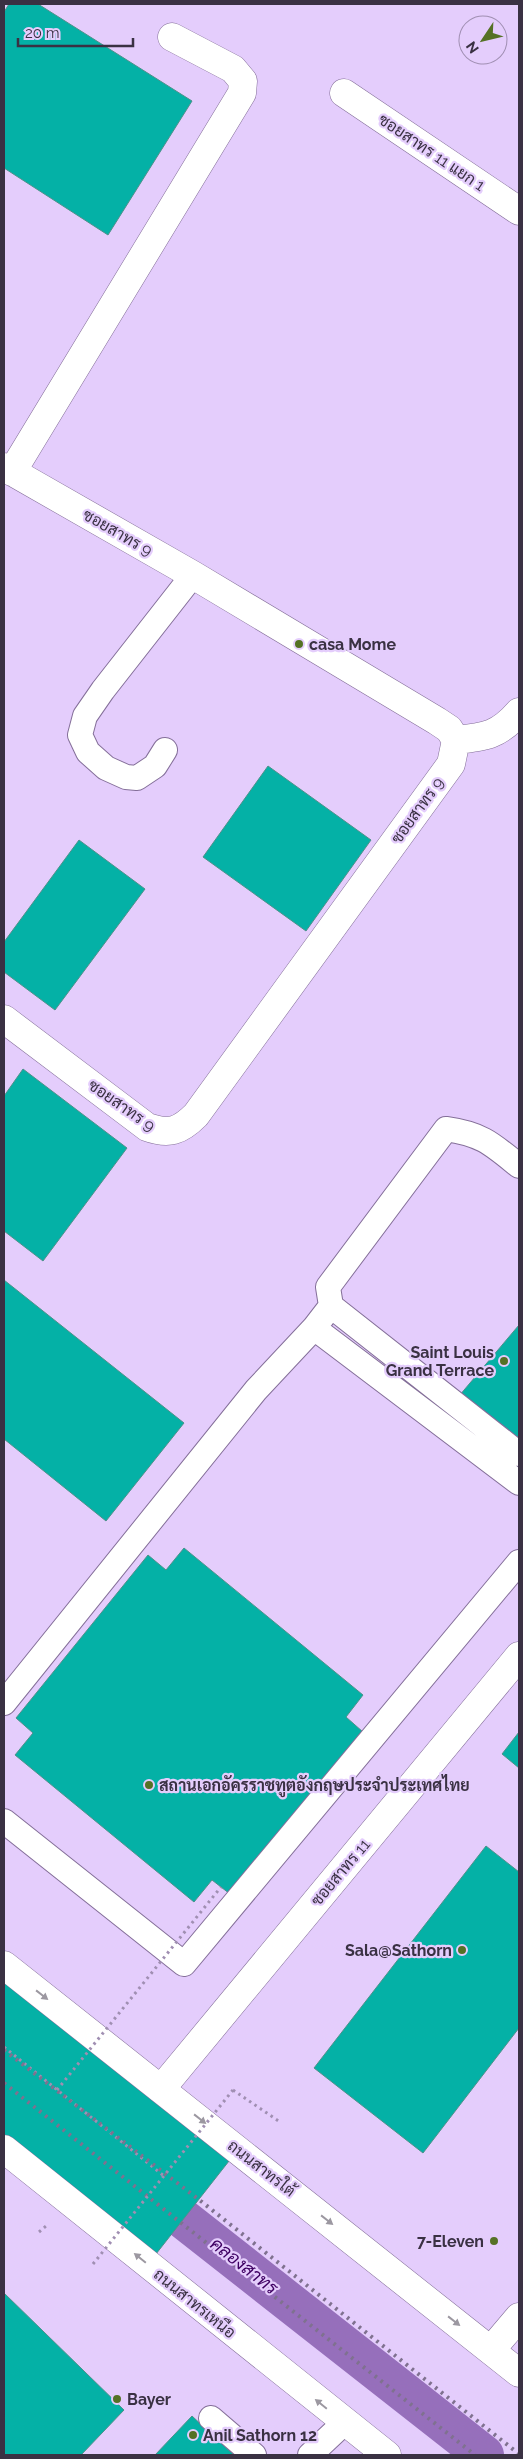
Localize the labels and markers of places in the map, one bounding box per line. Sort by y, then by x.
place label: casa Mome [309,635,396,654]
marker: casa Mome [293,638,305,650]
place label: Saint Louis Grand Terrace [386,1343,494,1380]
marker: Saint Louis Grand Terrace [498,1355,510,1367]
place label: สถานเอกอัครราชทูตอังกฤษประจำประเทศไทย [159,1774,470,1798]
marker: สถานเอกอัครราชทูตอังกฤษประจำประเทศไทย [143,1779,155,1791]
place label: Sala@Sathorn [345,1941,452,1960]
marker: Sala@Sathorn [456,1944,468,1956]
place label: 7-Eleven [417,2232,484,2251]
marker: 7-Eleven [488,2235,500,2247]
place label: Bayer [127,2390,171,2409]
marker: Bayer [111,2393,123,2405]
place label: Anil Sathorn 12 [203,2426,317,2445]
marker: Anil Sathorn 12 [187,2429,199,2441]

